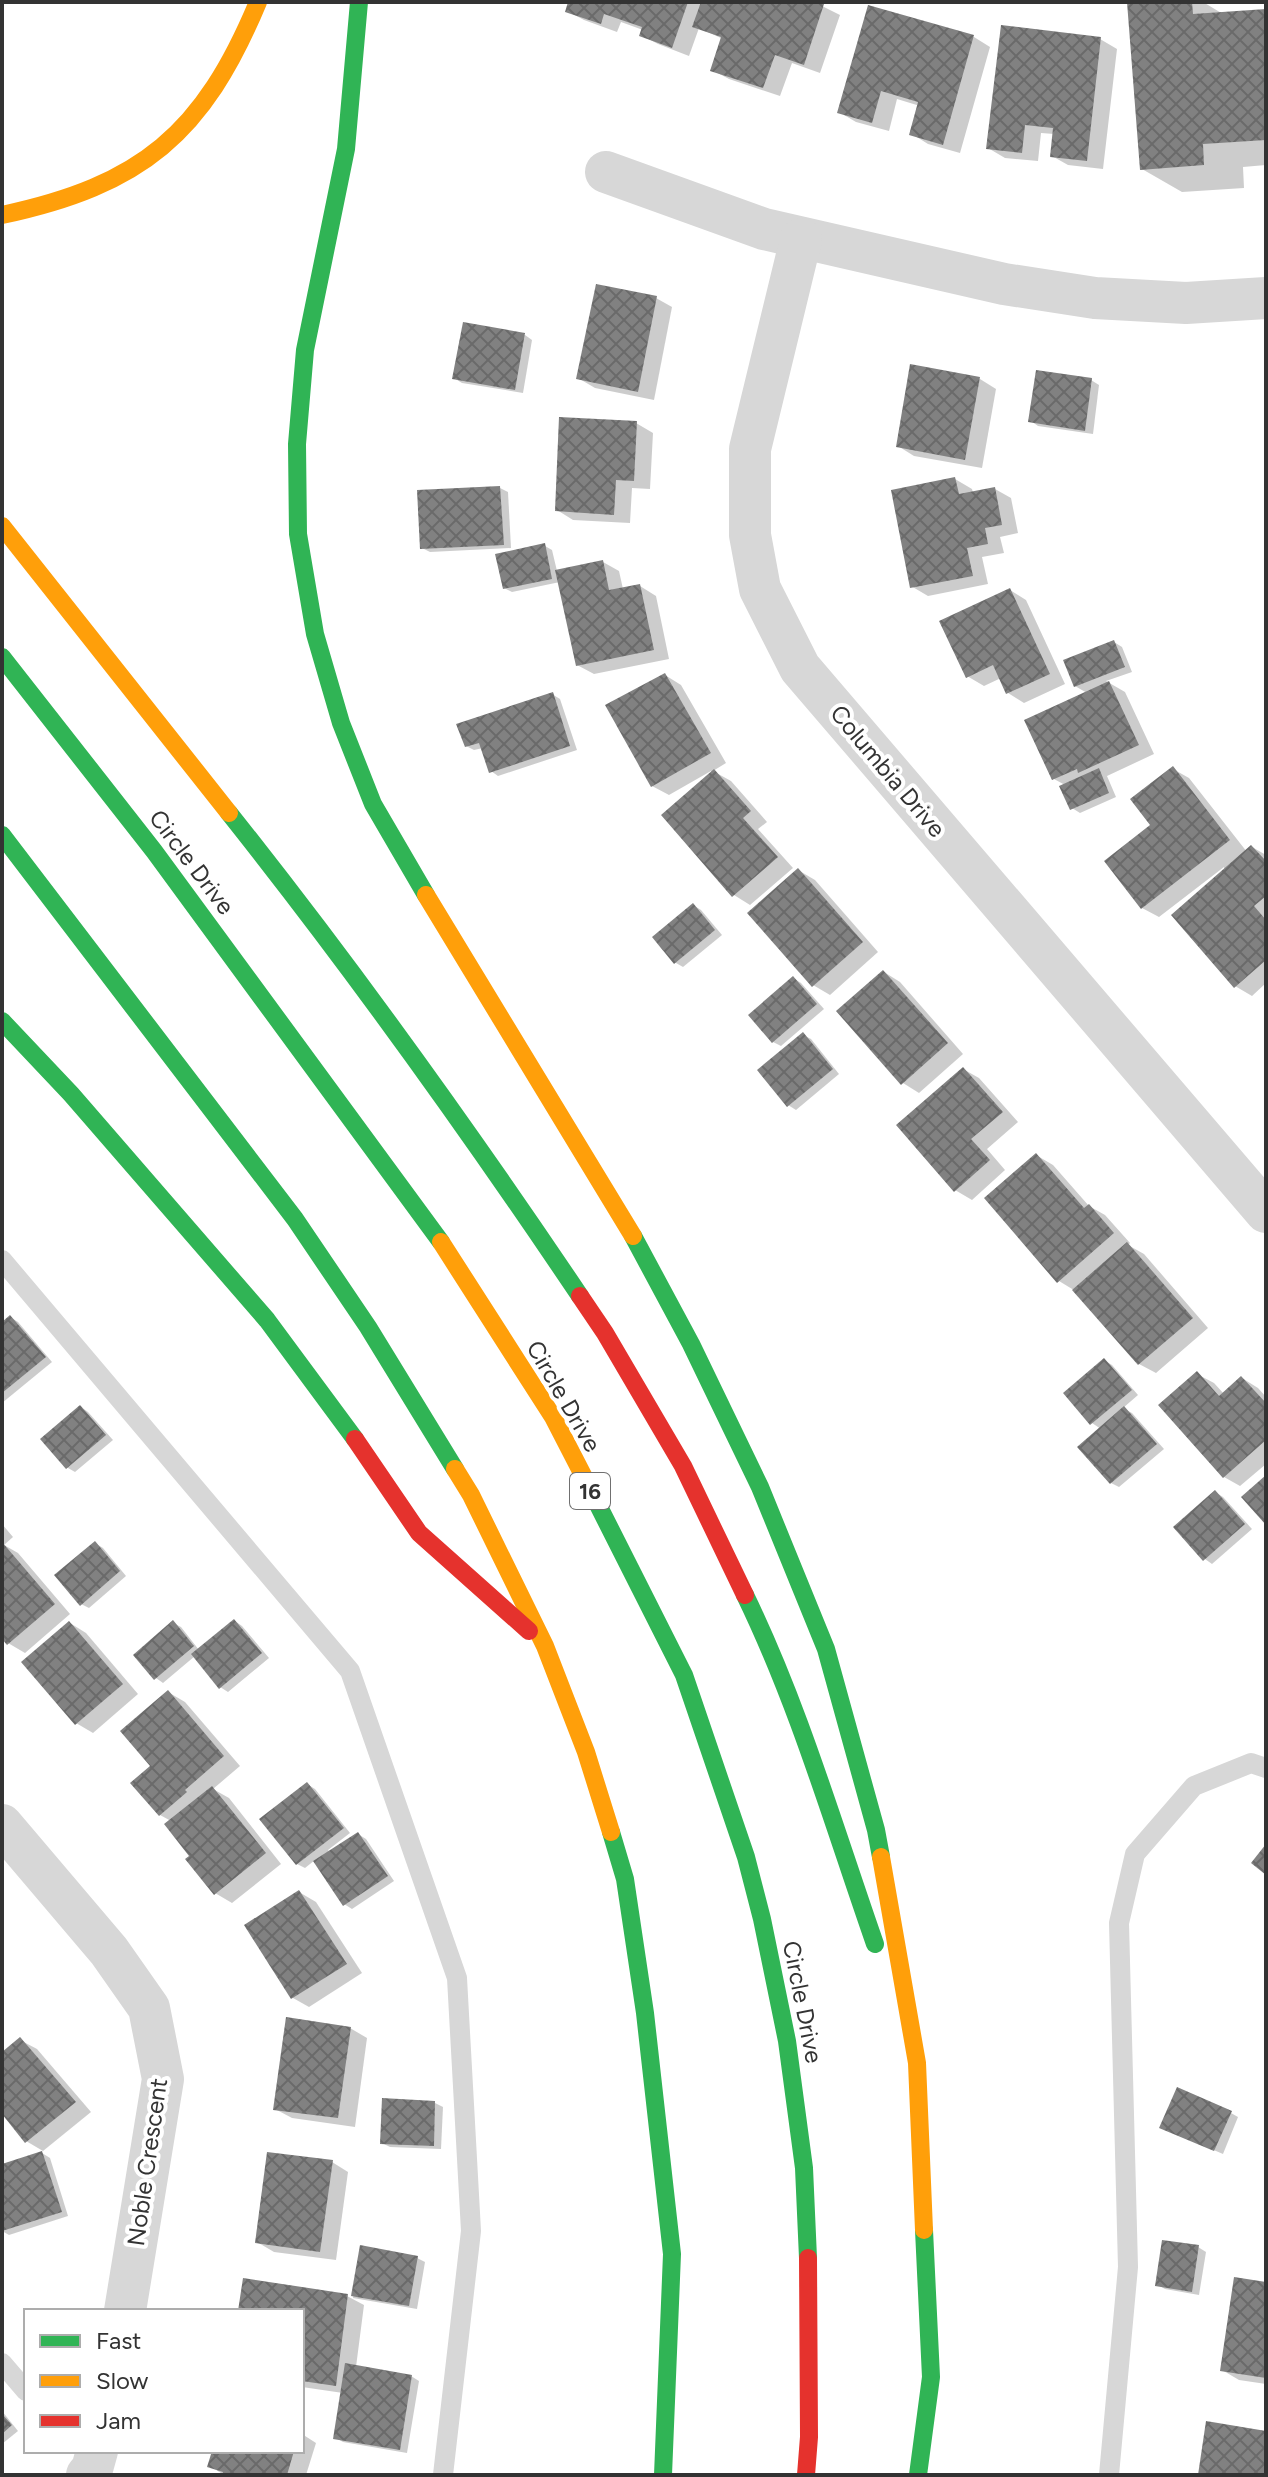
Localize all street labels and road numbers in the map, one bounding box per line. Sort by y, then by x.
street label: Columbia Drive [824,699,952,843]
street label: Circle Drive [143,804,241,920]
street label: Circle Drive [520,1335,608,1457]
road number: 16 [570,1473,610,1509]
street label: Circle Drive [777,1938,829,2066]
street label: Noble Crescent [121,2076,173,2248]

